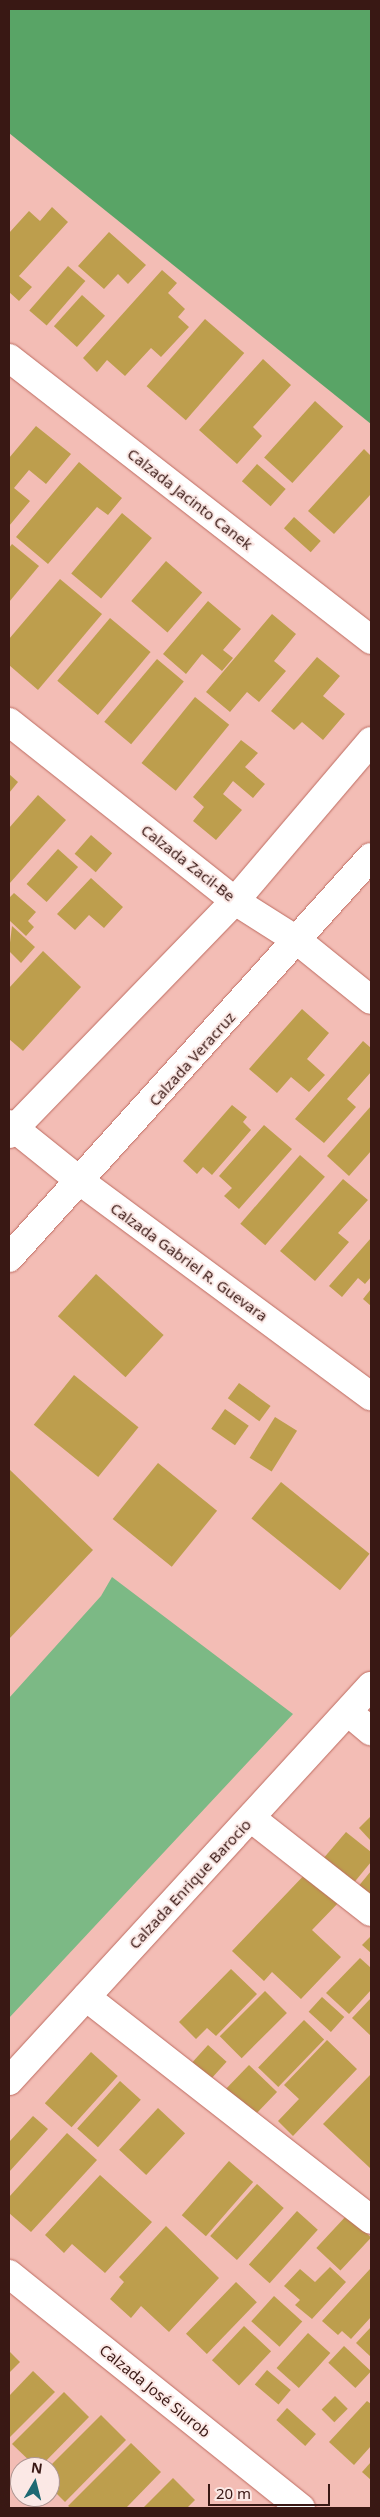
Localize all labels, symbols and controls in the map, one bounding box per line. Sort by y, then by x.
street label: Calzada Jacinto Canek [124,445,256,553]
street label: Calzada Zacil-Be [138,821,238,905]
street label: Calzada Veracruz [145,1008,239,1110]
street label: Calzada Gabriel R. Guevara [107,1199,271,1325]
street label: Calzada Enrique Barocio [125,1815,255,1953]
street label: Calzada José Siurob [96,2341,214,2441]
north arrow [10,2457,60,2507]
text: N [30,2457,44,2478]
scale bar [210,2474,332,2506]
text: 20 m [216,2483,251,2503]

